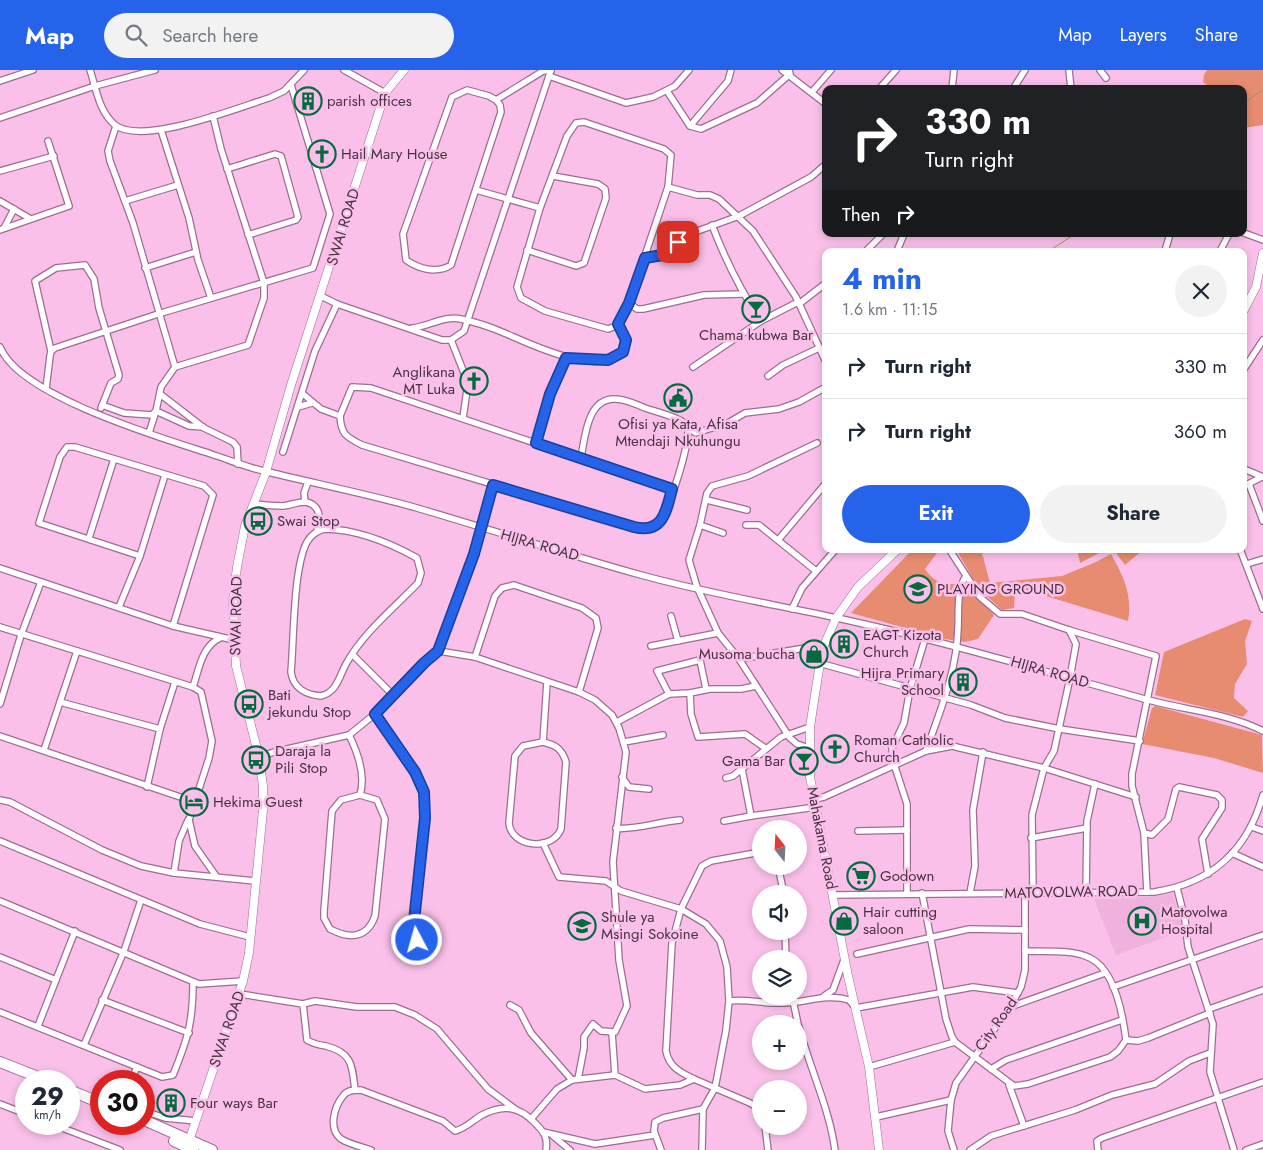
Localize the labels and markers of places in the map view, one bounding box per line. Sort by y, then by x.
building icon: parish offices [293,86,323,116]
place label: parish offices [327,90,412,112]
church icon: Hail Mary House [307,139,337,169]
place label: Hail Mary House [341,143,448,165]
pin [657,221,699,263]
bar icon: Chama kubwa Bar [741,294,771,324]
place label: Chama kubwa Bar [699,324,814,346]
place label: Anglikana MT Luka [392,361,455,400]
church icon: Anglikana MT Luka [459,366,489,396]
public building icon: Ofisi ya Kata, Afisa Mtendaji Nkuhungu [663,383,693,413]
place label: Ofisi ya Kata, Afisa Mtendaji Nkuhungu [615,413,741,452]
bus stop icon: Swai Stop [243,506,273,536]
place label: Swai Stop [277,510,340,532]
school or university icon: PLAYING GROUND [903,574,933,604]
place label: PLAYING GROUND [937,578,1064,600]
place label: EAGT Kizota Church [863,624,941,663]
building icon: EAGT Kizota Church [829,629,859,659]
shop icon: Musoma bucha [799,639,829,669]
place label: Musoma bucha [699,643,795,665]
place label: Hijra Primary School [861,662,944,701]
building icon: Hijra Primary School [948,667,978,697]
place label: Bati jekundu Stop [267,684,352,723]
bus stop icon: Bati jekundu Stop [234,689,264,719]
place label: Roman Catholic Church [854,729,954,768]
church icon: Roman Catholic Church [820,734,850,764]
place label: Daraja la Pili Stop [275,740,331,779]
bus stop icon: Daraja la Pili Stop [241,745,271,775]
bar icon: Gama Bar [789,746,819,776]
place label: Gama Bar [722,750,786,772]
hotel icon: Hekima Guest [179,787,209,817]
place label: Hekima Guest [213,791,303,813]
supermarket icon: Godown [846,861,876,891]
place label: Godown [880,865,934,887]
place label: Hair cutting saloon [863,901,937,940]
place label: Matovolwa Hospital [1161,901,1227,940]
place label: Shule ya Msingi Sokoine [601,906,699,945]
shop icon: Hair cutting saloon [829,906,859,936]
hospital icon: Matovolwa Hospital [1127,906,1157,936]
school or university icon: Shule ya Msingi Sokoine [567,911,597,941]
building icon: Four ways Bar [156,1088,186,1118]
place label: Four ways Bar [190,1092,279,1114]

